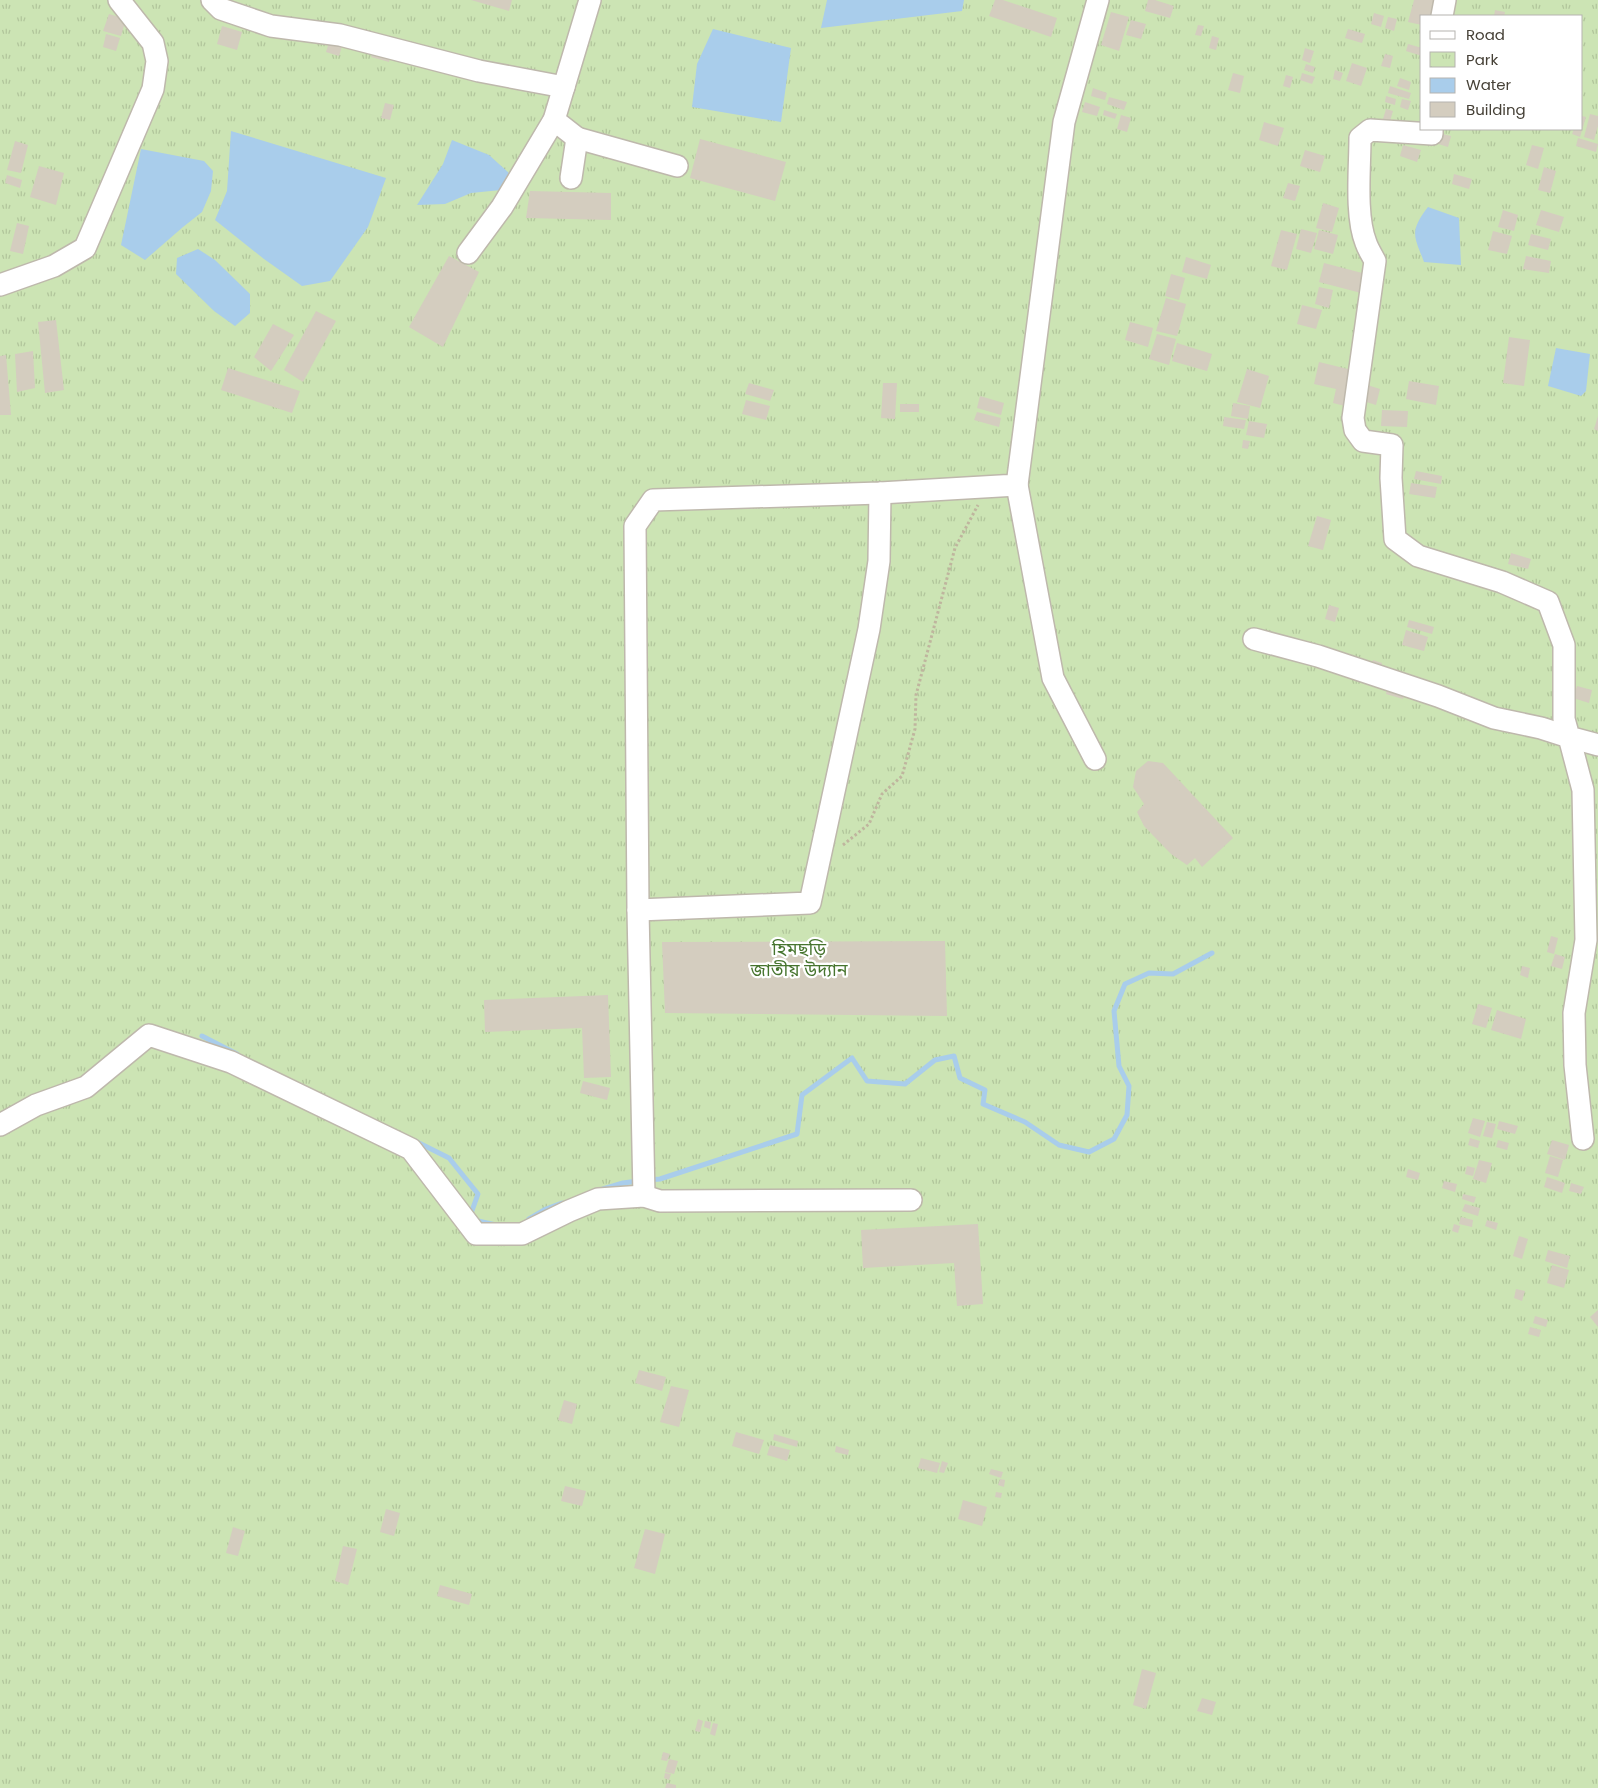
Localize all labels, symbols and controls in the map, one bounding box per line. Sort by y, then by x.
legend [1420,15,1583,130]
text: Road [1466,24,1505,45]
text: Park [1466,49,1498,70]
text: Water [1466,74,1512,95]
text: Building [1466,99,1526,120]
park label: হিমছড়ি জাতীয় উদ্যান [749,936,849,982]

